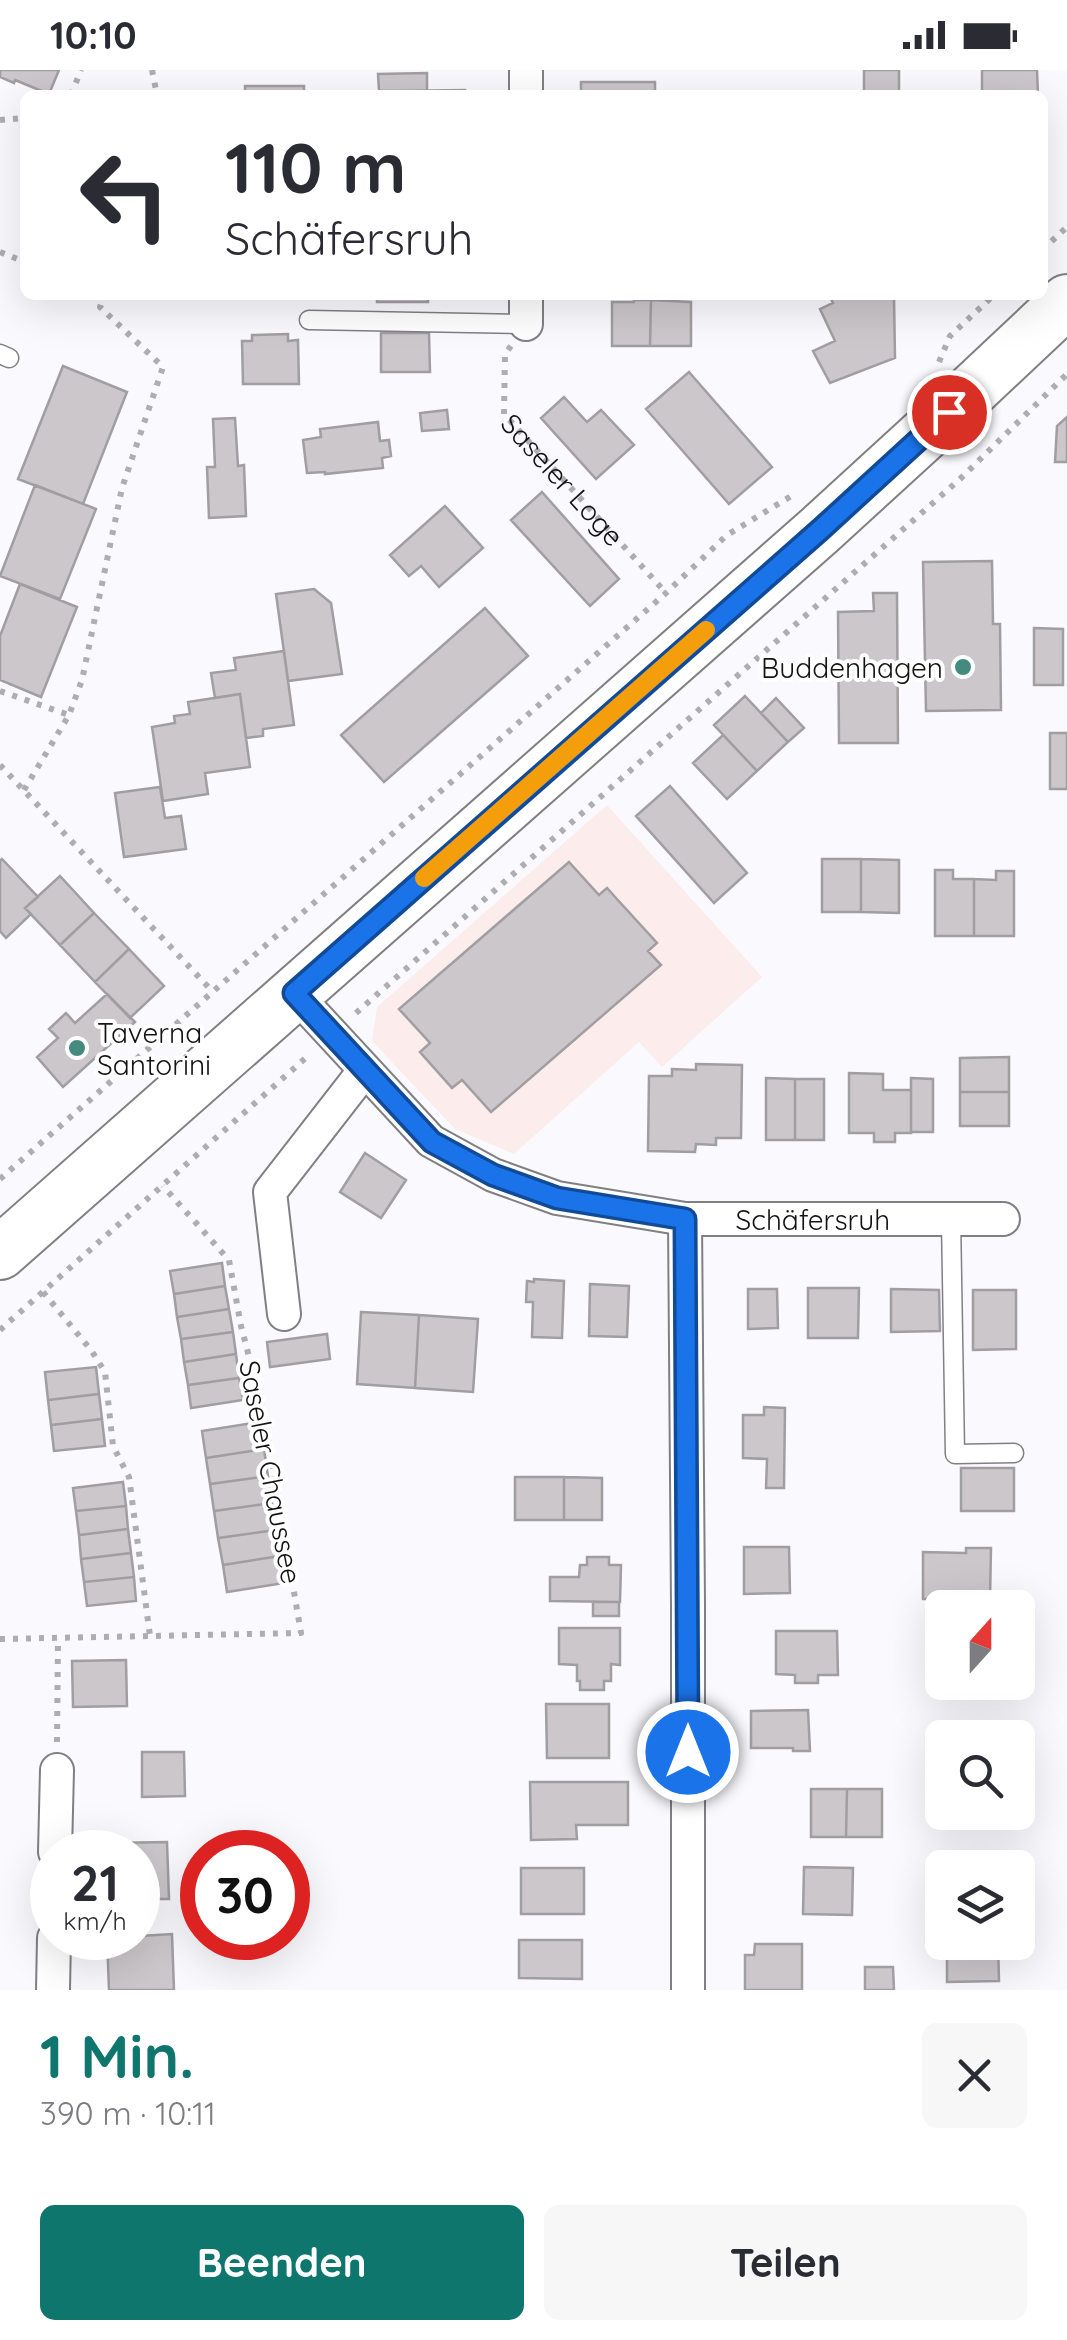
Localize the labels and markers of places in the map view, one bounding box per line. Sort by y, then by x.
pin [907,370,992,455]
place label: Buddenhagen [761,650,943,685]
marker: Buddenhagen [952,656,974,678]
place label: Taverna Santorini [97,1015,211,1082]
marker: Taverna Santorini [66,1037,88,1059]

